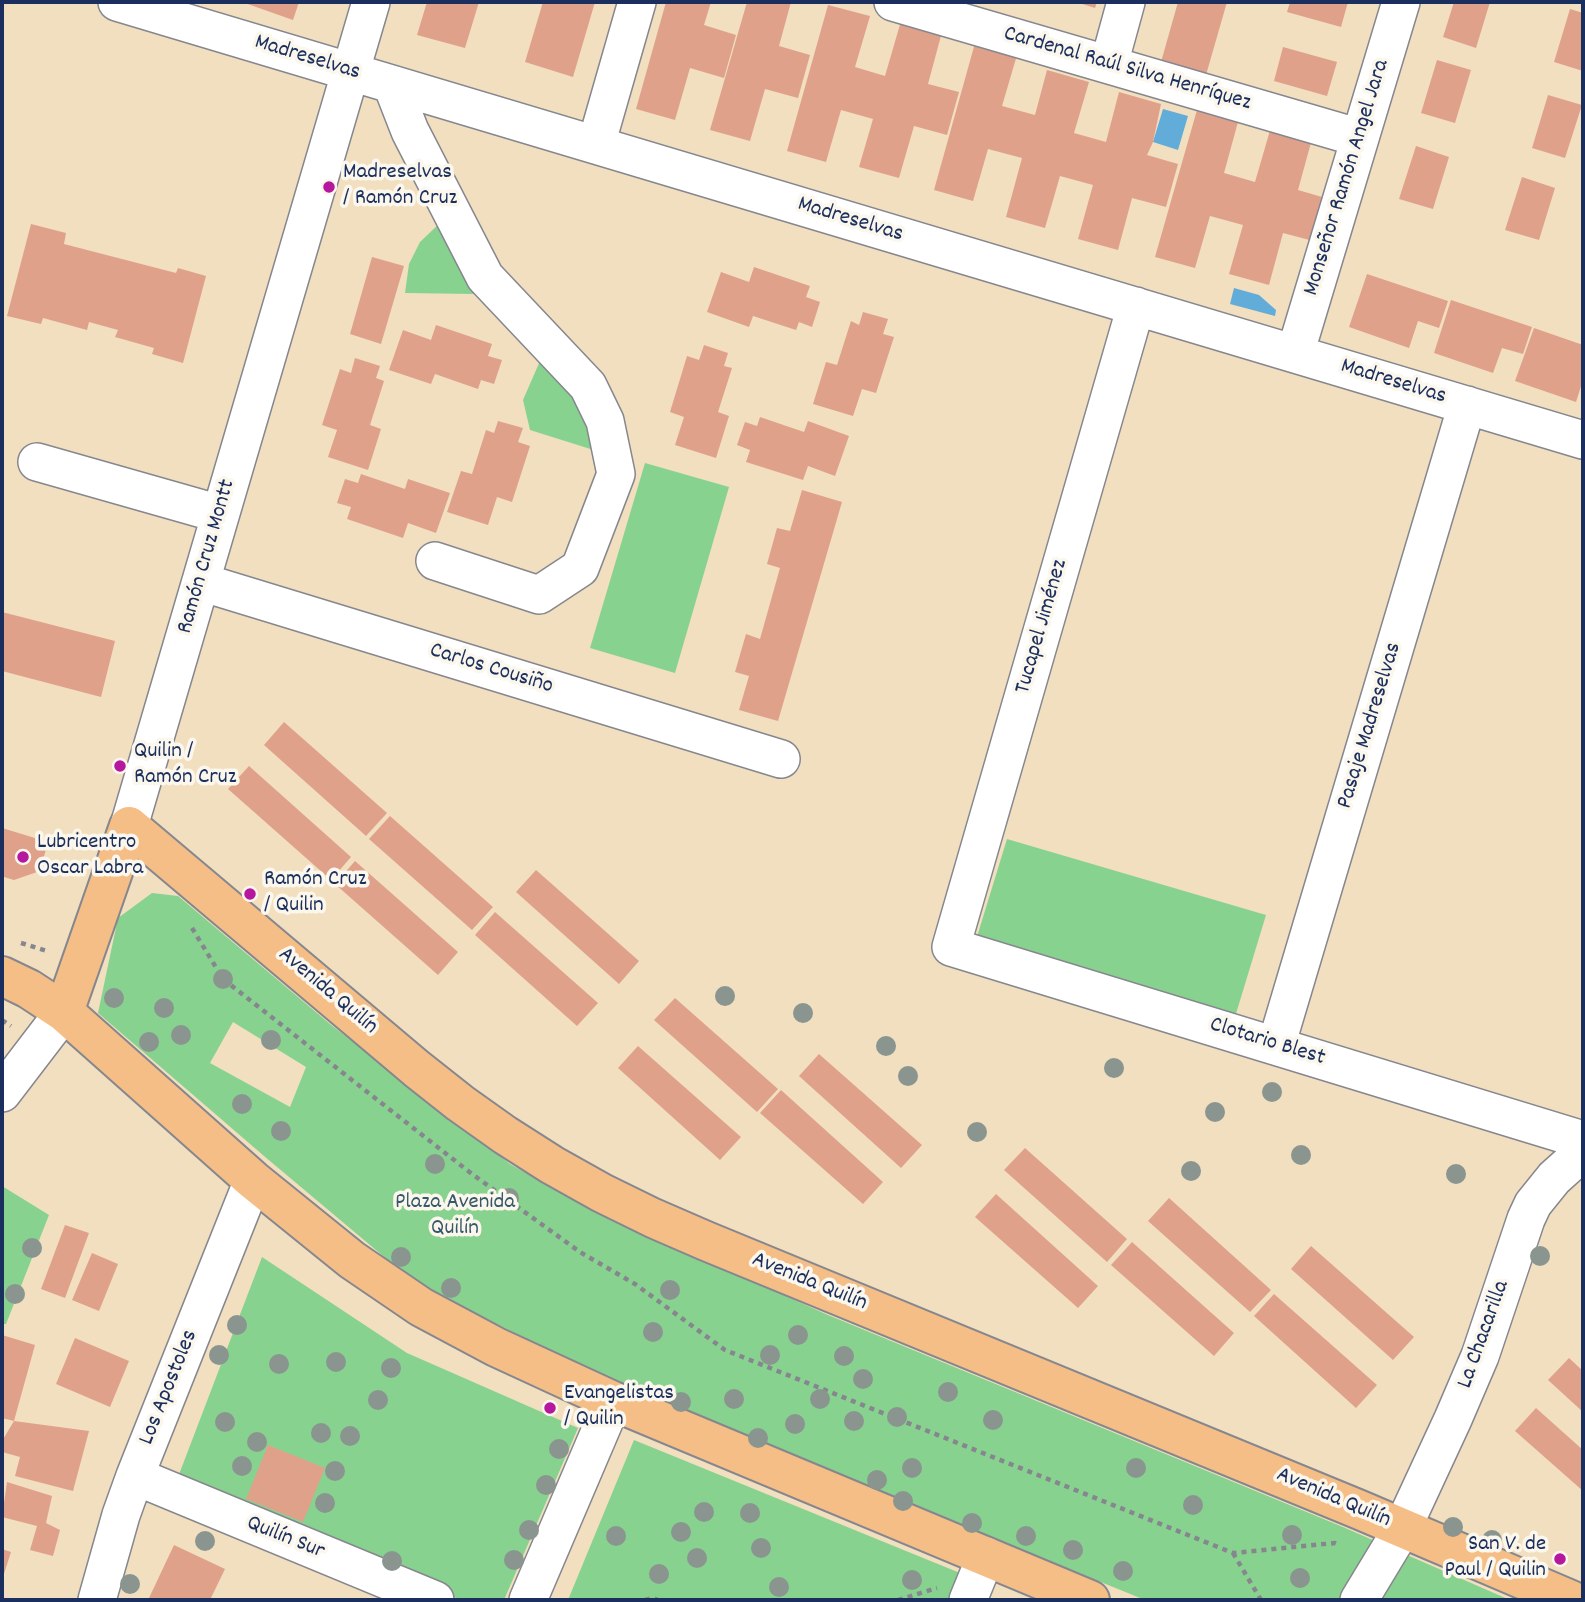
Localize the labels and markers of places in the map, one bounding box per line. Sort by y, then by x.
place label: Madreselvas / Ramón Cruz [343,160,457,214]
marker: Madreselvas / Ramón Cruz [321,179,337,195]
place label: Quilin / Ramón Cruz [134,739,236,793]
marker: Quilin / Ramón Cruz [112,758,128,774]
place label: Lubricentro Oscar Labra [37,830,143,884]
marker: Lubricentro Oscar Labra [15,849,31,865]
place label: Ramón Cruz / Quilin [264,867,366,921]
marker: Ramón Cruz / Quilin [242,886,258,902]
place label: Evangelistas / Quilin [564,1381,674,1435]
marker: Evangelistas / Quilin [542,1400,558,1416]
place label: San V. de Paul / Quilin [1444,1532,1546,1586]
marker: San V. de Paul / Quilin [1552,1551,1568,1567]

